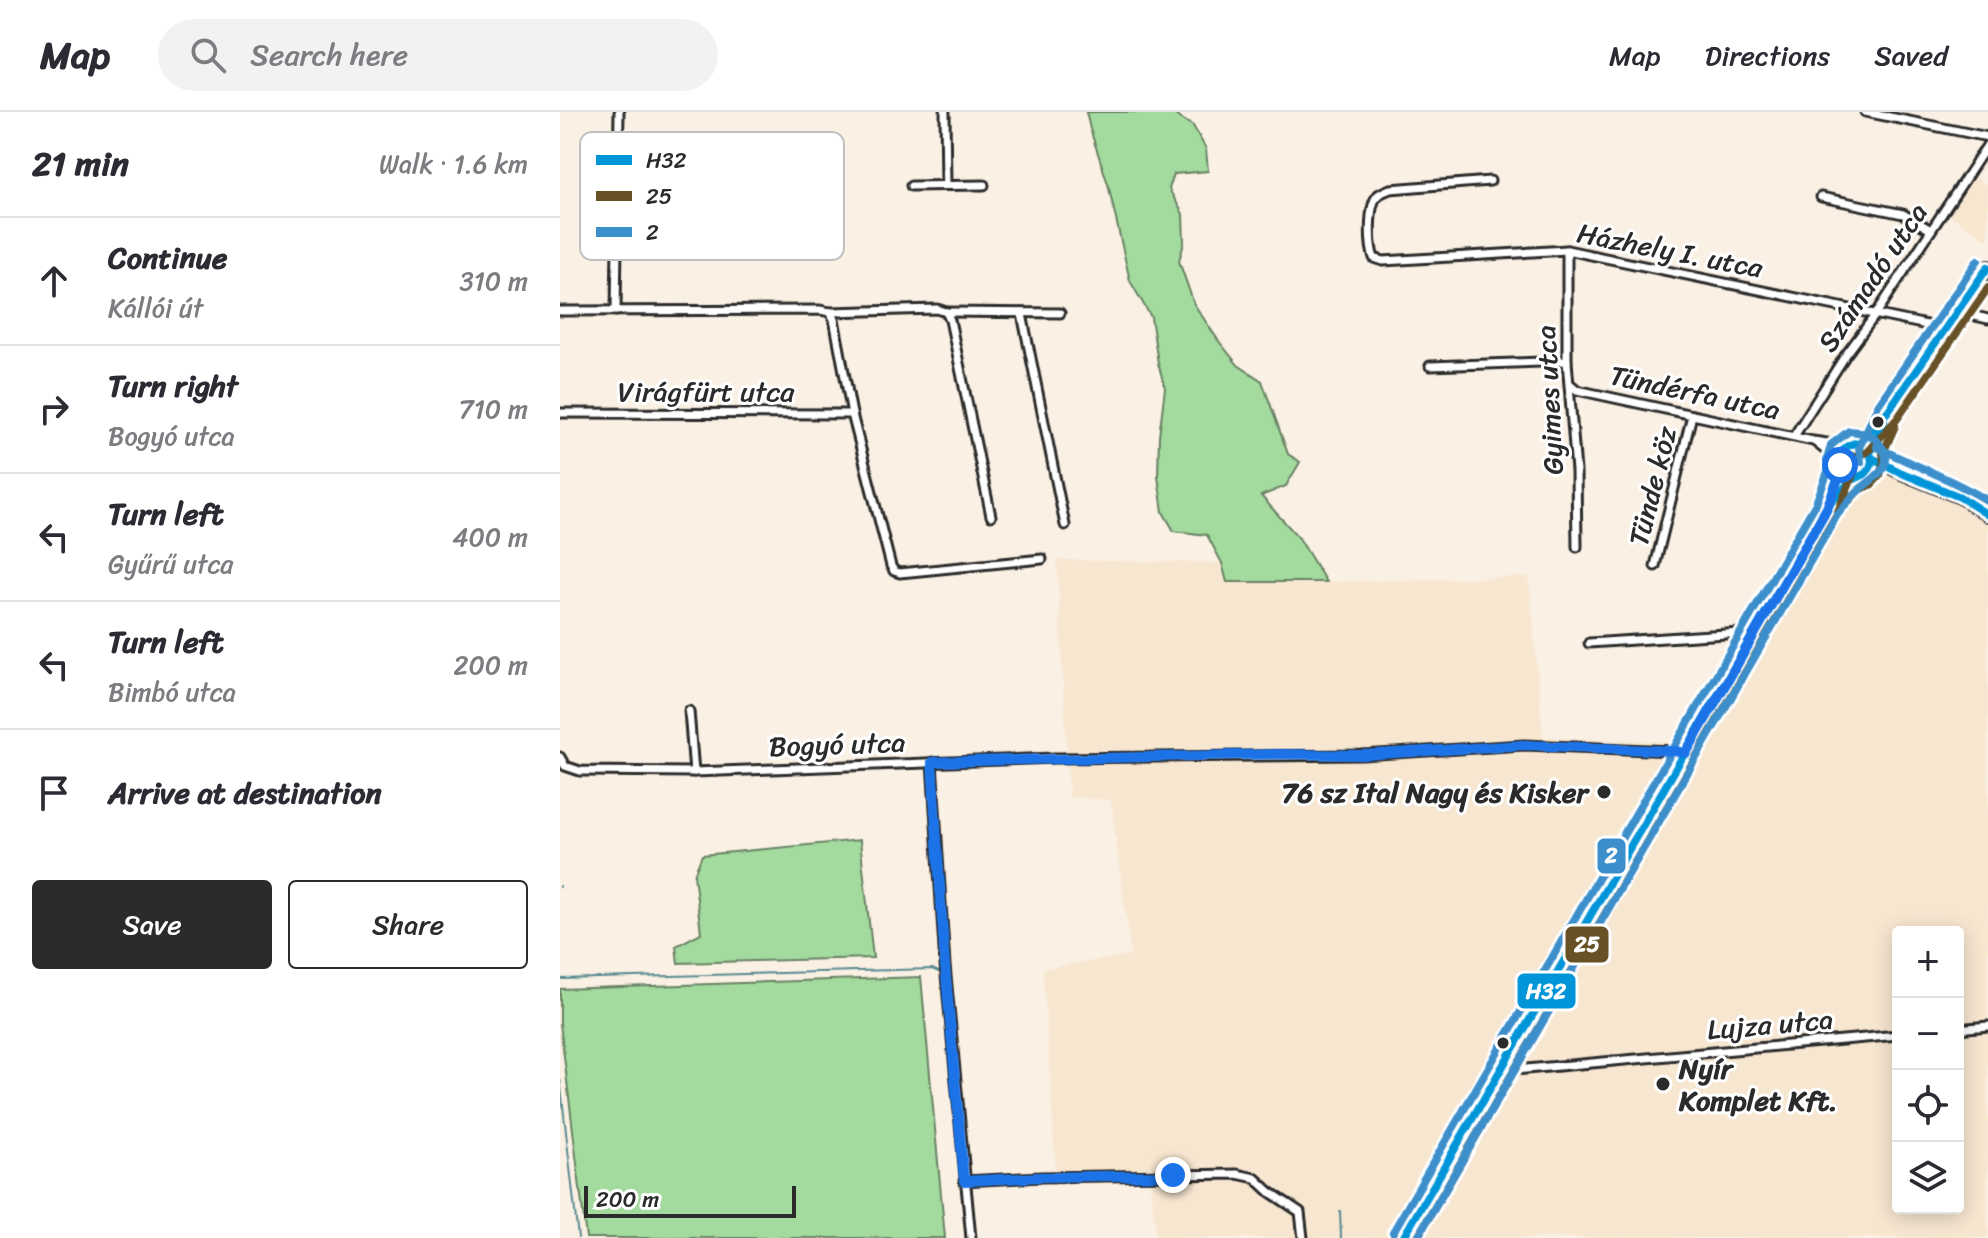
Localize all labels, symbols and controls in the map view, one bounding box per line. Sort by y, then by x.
search box [158,19,718,91]
text: Map [40,22,110,89]
text: Search here [250,28,408,82]
text: Map [1609,31,1661,80]
text: Directions [1705,31,1830,80]
text: Saved [1874,31,1948,80]
icon: search [186,33,230,77]
legend [580,132,844,260]
text: 21 min [32,134,129,194]
text: Walk · 1.6 km [379,141,528,187]
text: H32 [646,141,687,180]
text: 25 [646,177,672,216]
street label: Számadó utca [1804,192,1941,362]
street label: Házhely I. utca [1573,208,1768,293]
text: 2 [646,213,659,252]
text: Continue [108,231,227,285]
text: 310 m [459,258,528,304]
icon: ahead [32,259,76,303]
text: Kállói út [108,285,203,331]
street label: Gyimes utca [1521,324,1578,476]
street label: Tündérfa utca [1605,351,1785,434]
text: Turn right [108,359,238,413]
street label: Virágfürt utca [618,367,795,416]
text: 710 m [459,386,528,432]
icon: right [32,387,76,431]
text: Bogyó utca [108,413,235,459]
unlabelled marker [1870,414,1886,430]
street label: Tünde köz [1614,420,1691,551]
route start [1822,447,1858,483]
text: Turn left [108,487,224,541]
text: 400 m [452,514,528,560]
icon: left [32,515,76,559]
text: Gyűrű utca [108,541,233,587]
text: Turn left [108,615,224,669]
text: 200 m [453,642,528,688]
icon: left [32,643,76,687]
text: Bimbó utca [108,669,236,715]
street label: Bogyó utca [768,718,906,771]
text: Arrive at destination [108,766,382,820]
place label: 76 sz Ital Nagy és Kisker [1282,768,1591,817]
icon: arrive [32,771,76,815]
marker: 76 sz Ital Nagy és Kisker [1595,783,1613,801]
text: 2 [1604,836,1618,875]
line badge: 2 [1596,837,1627,875]
button: Save [32,880,272,969]
button: Share [288,880,528,969]
line badge: 25 [1564,925,1610,964]
text: 25 [1573,925,1601,964]
map controls [1892,926,1964,1214]
button: + [1892,926,1964,998]
line badge: H32 [1516,972,1577,1010]
text: H32 [1525,972,1566,1011]
street label: Lujza utca [1705,995,1835,1054]
button: − [1892,998,1964,1070]
unlabelled marker [1495,1035,1511,1051]
place label: Nyír Komplet Kft. [1678,1044,1838,1125]
button: locate [1892,1070,1964,1142]
marker: Nyír Komplet Kft. [1654,1075,1672,1093]
button: layers [1892,1142,1964,1214]
route end [1155,1157,1191,1193]
text: 200 m [596,1180,659,1219]
scale bar [584,1182,796,1218]

